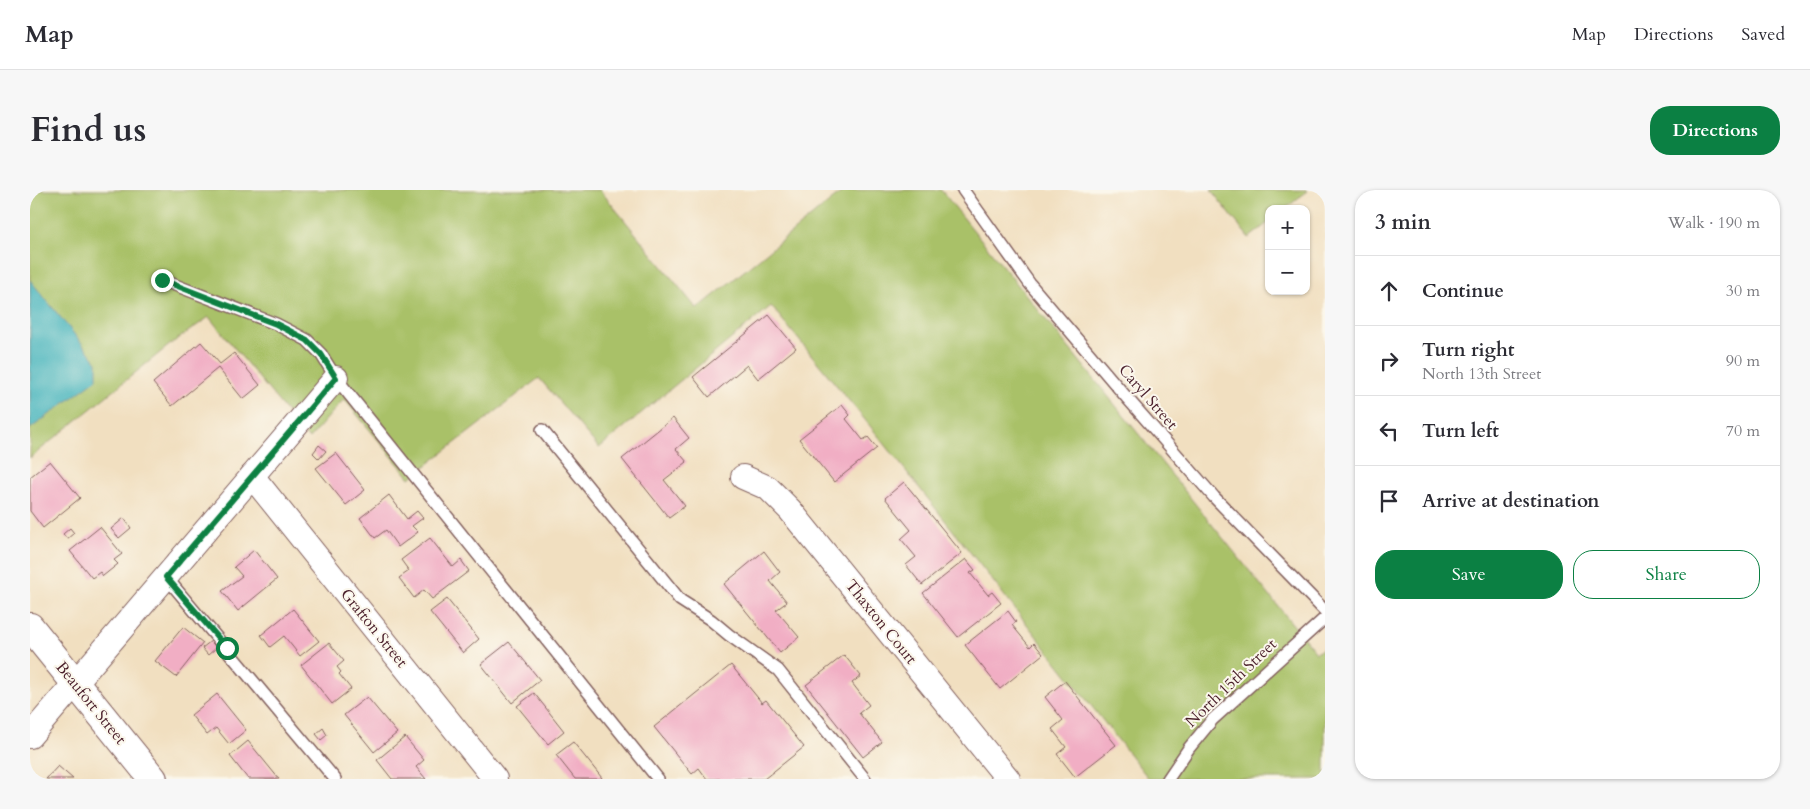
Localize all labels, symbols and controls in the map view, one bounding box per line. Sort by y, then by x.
text: Map [25,18,74,51]
text: Map [1572,22,1606,47]
text: Directions [1634,22,1713,47]
text: Saved [1741,22,1785,47]
text: Find us [30,106,146,154]
button: Directions [1650,106,1780,155]
map controls [1265,205,1310,295]
button: + [1265,205,1310,250]
text: 3 min [1375,208,1431,237]
text: Walk · 190 m [1668,212,1760,234]
button: − [1265,250,1310,295]
route end [151,269,174,292]
icon: ahead [1375,277,1403,305]
text: Continue [1422,278,1504,304]
text: 30 m [1726,280,1760,302]
text: Turn right [1422,337,1514,363]
icon: right [1375,347,1403,375]
text: 90 m [1726,350,1760,372]
street label: Caryl Street [1113,359,1183,435]
text: North 13th Street [1422,363,1541,385]
icon: left [1375,417,1403,445]
text: Turn left [1422,418,1499,444]
text: 70 m [1726,420,1760,442]
icon: arrive [1375,487,1403,515]
text: Arrive at destination [1422,488,1599,514]
button: Save [1375,550,1563,599]
button: Share [1573,550,1760,599]
street label: Thaxton Court [840,575,922,669]
street label: Grafton Street [335,584,413,672]
street label: North 15th Street [1180,634,1282,732]
route start [216,637,239,660]
street label: Beaufort Street [51,657,131,749]

